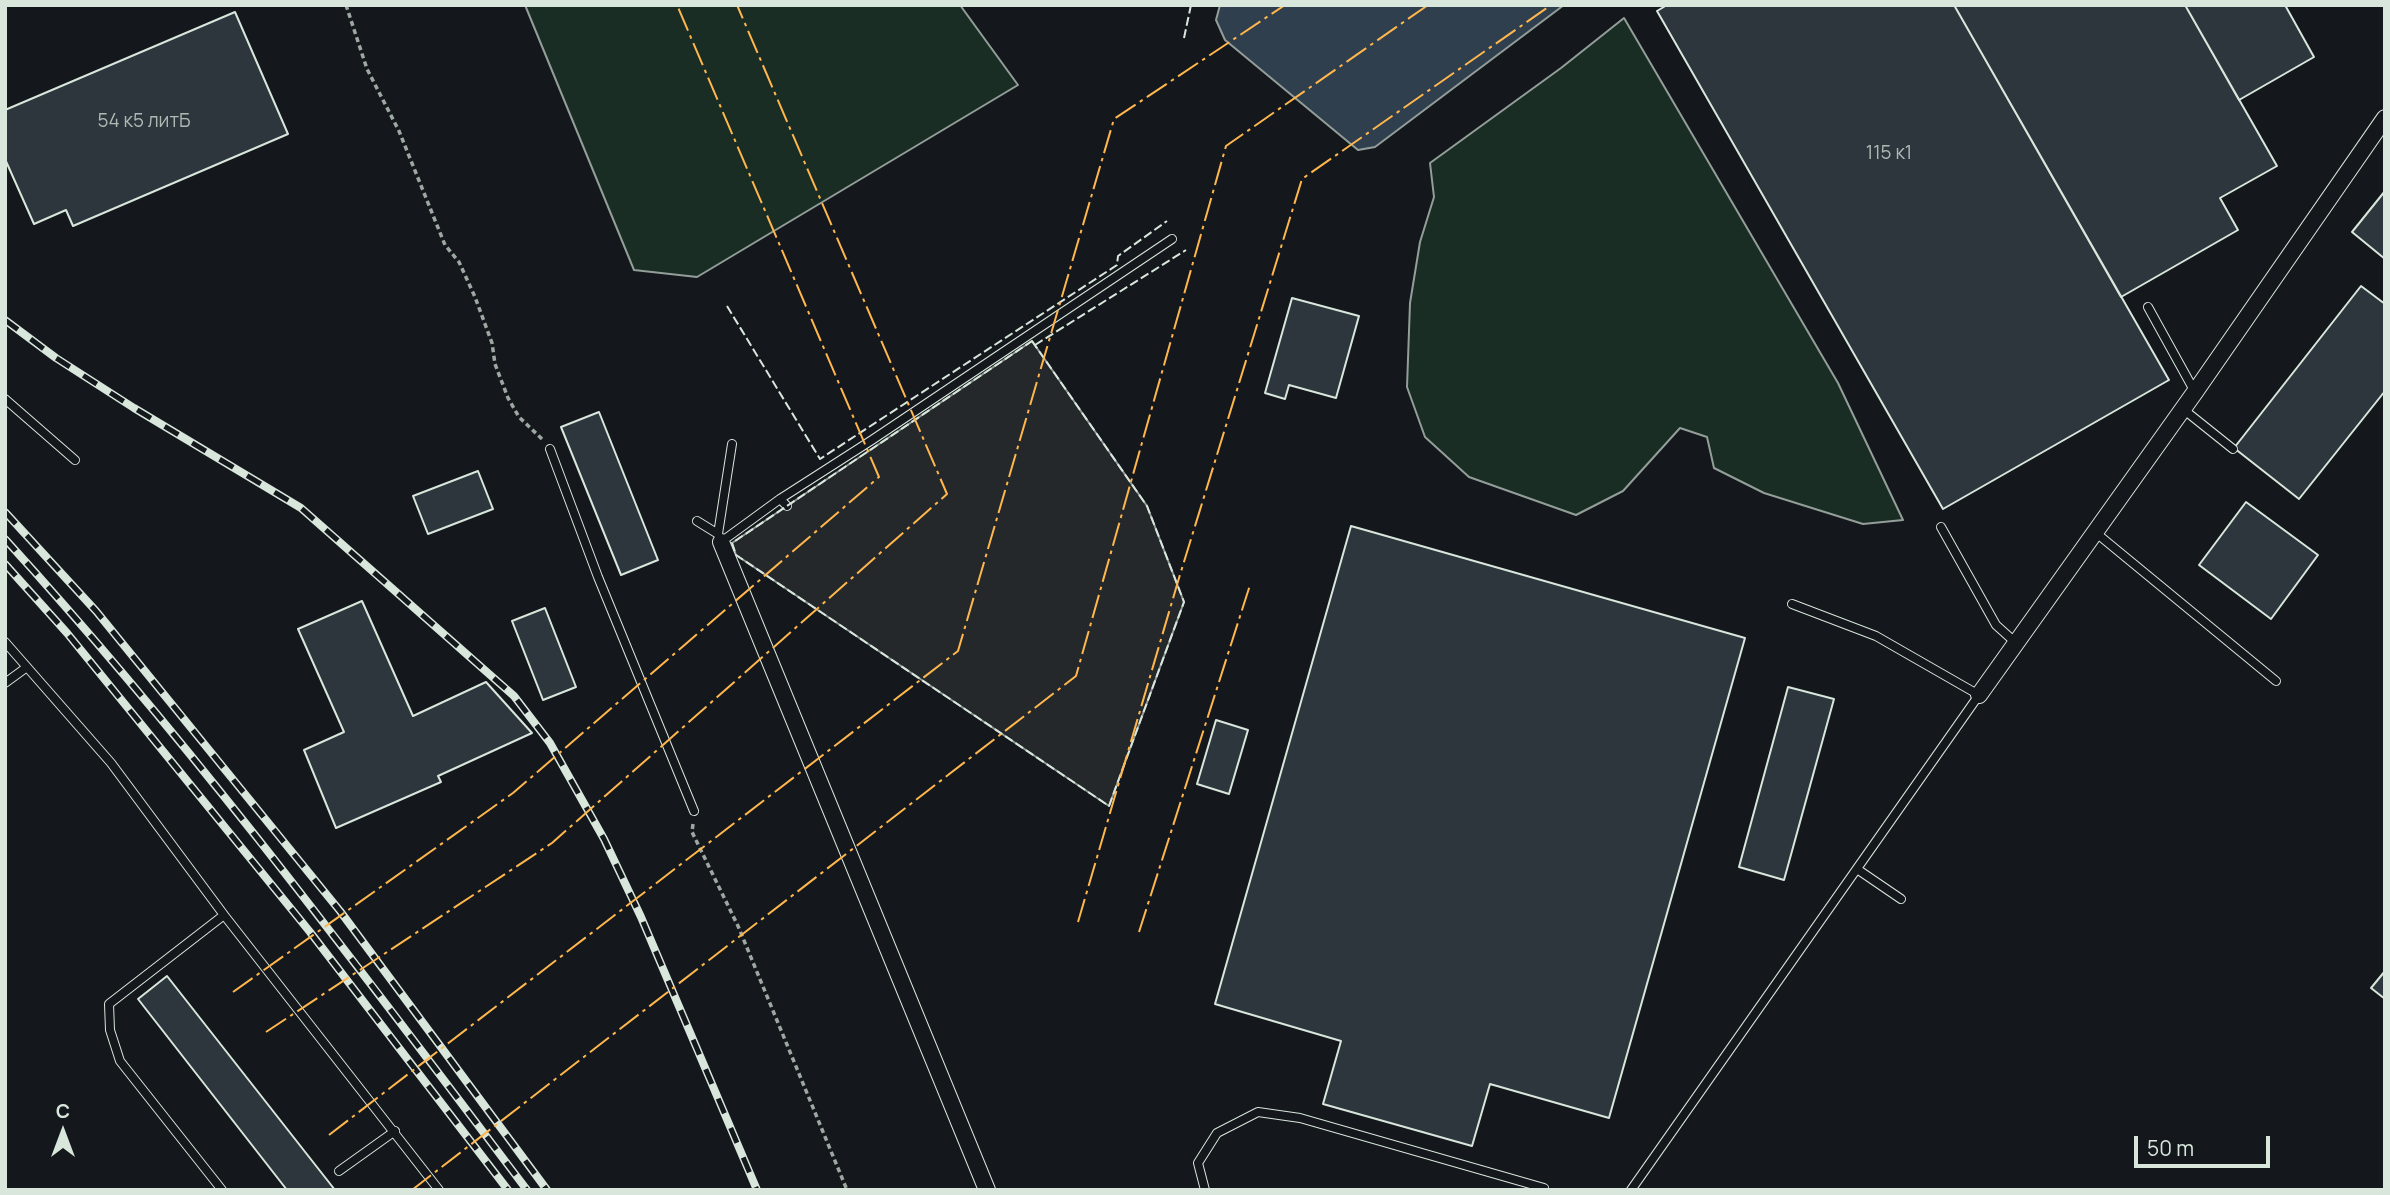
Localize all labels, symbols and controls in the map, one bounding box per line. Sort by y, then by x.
house number: 54 к5 литБ [97,111,191,133]
house number: 115 к1 [1866,143,1912,165]
north arrow [28,1097,98,1167]
text: С [56,1098,70,1124]
scale bar [2138,1122,2274,1166]
text: 50 m [2147,1134,2194,1162]

